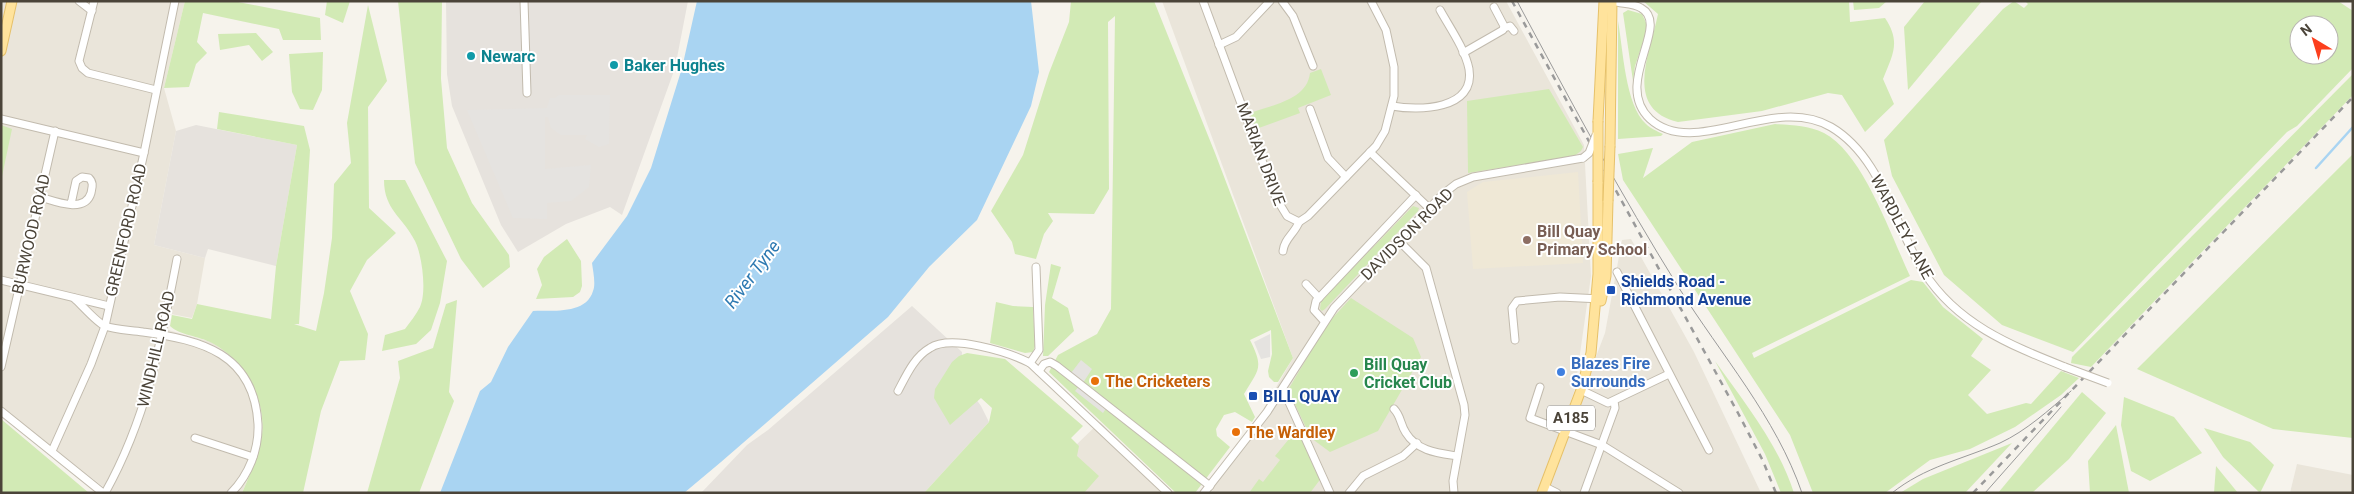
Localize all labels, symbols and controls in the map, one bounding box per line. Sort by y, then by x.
north arrow [2289,15,2339,65]
text: N [2297,20,2315,39]
place label: Newarc [481,47,535,66]
marker: Newarc [465,50,477,62]
place label: Baker Hughes [624,56,725,75]
marker: Baker Hughes [608,59,620,71]
street label: MARIAN DRIVE [1233,100,1289,208]
street label: GREENFORD ROAD [101,162,151,298]
street label: WARDLEY LANE [1866,171,1938,283]
street label: BURWOOD ROAD [8,172,54,296]
street label: DAVIDSON ROAD [1357,184,1457,284]
place label: Bill Quay Primary School [1537,222,1647,259]
marker: Bill Quay Primary School [1521,234,1533,246]
water label: River Tyne [720,236,784,312]
place label: Shields Road - Richmond Avenue [1621,272,1752,309]
marker: Shields Road - Richmond Avenue [1605,284,1617,296]
street label: WINDHILL ROAD [133,289,179,409]
place label: Blazes Fire Surrounds [1571,354,1651,391]
place label: Bill Quay Cricket Club [1364,355,1452,392]
marker: Blazes Fire Surrounds [1555,366,1567,378]
marker: Bill Quay Cricket Club [1348,367,1360,379]
place label: The Cricketers [1105,372,1211,391]
marker: The Cricketers [1089,375,1101,387]
place label: BILL QUAY [1263,387,1340,406]
marker: BILL QUAY [1247,390,1259,402]
road number: A185 [1547,406,1595,430]
place label: The Wardley [1246,423,1336,442]
marker: The Wardley [1230,426,1242,438]

